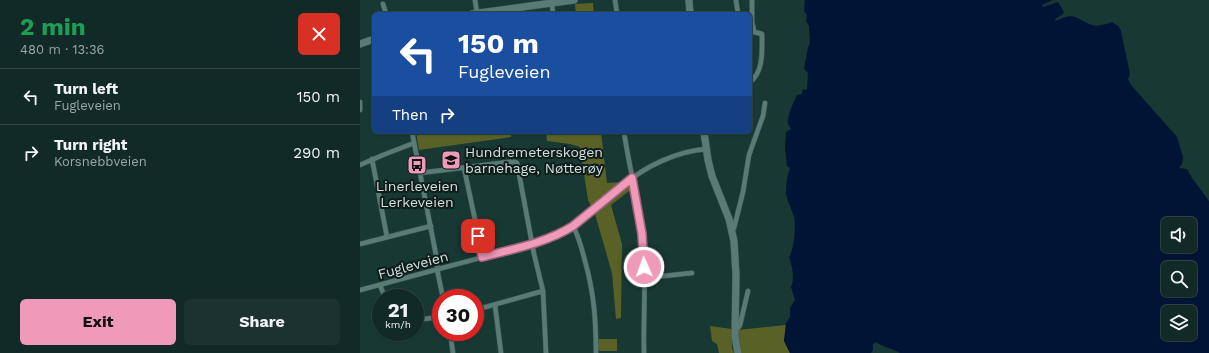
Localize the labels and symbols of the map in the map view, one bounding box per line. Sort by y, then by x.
place label: Hundremeterskogen barnehage, Nøtterøy [465,144,604,176]
school or university icon: Hundremeterskogen barnehage, Nøtterøy [440,149,462,171]
bus stop icon: Linerleveien Lerkeveien [406,154,428,176]
place label: Linerleveien Lerkeveien [376,178,458,210]
pin [461,219,495,253]
position arrow [623,246,665,288]
street label: Fugleveien [376,248,450,282]
speed limit sign: 30 [432,289,484,341]

